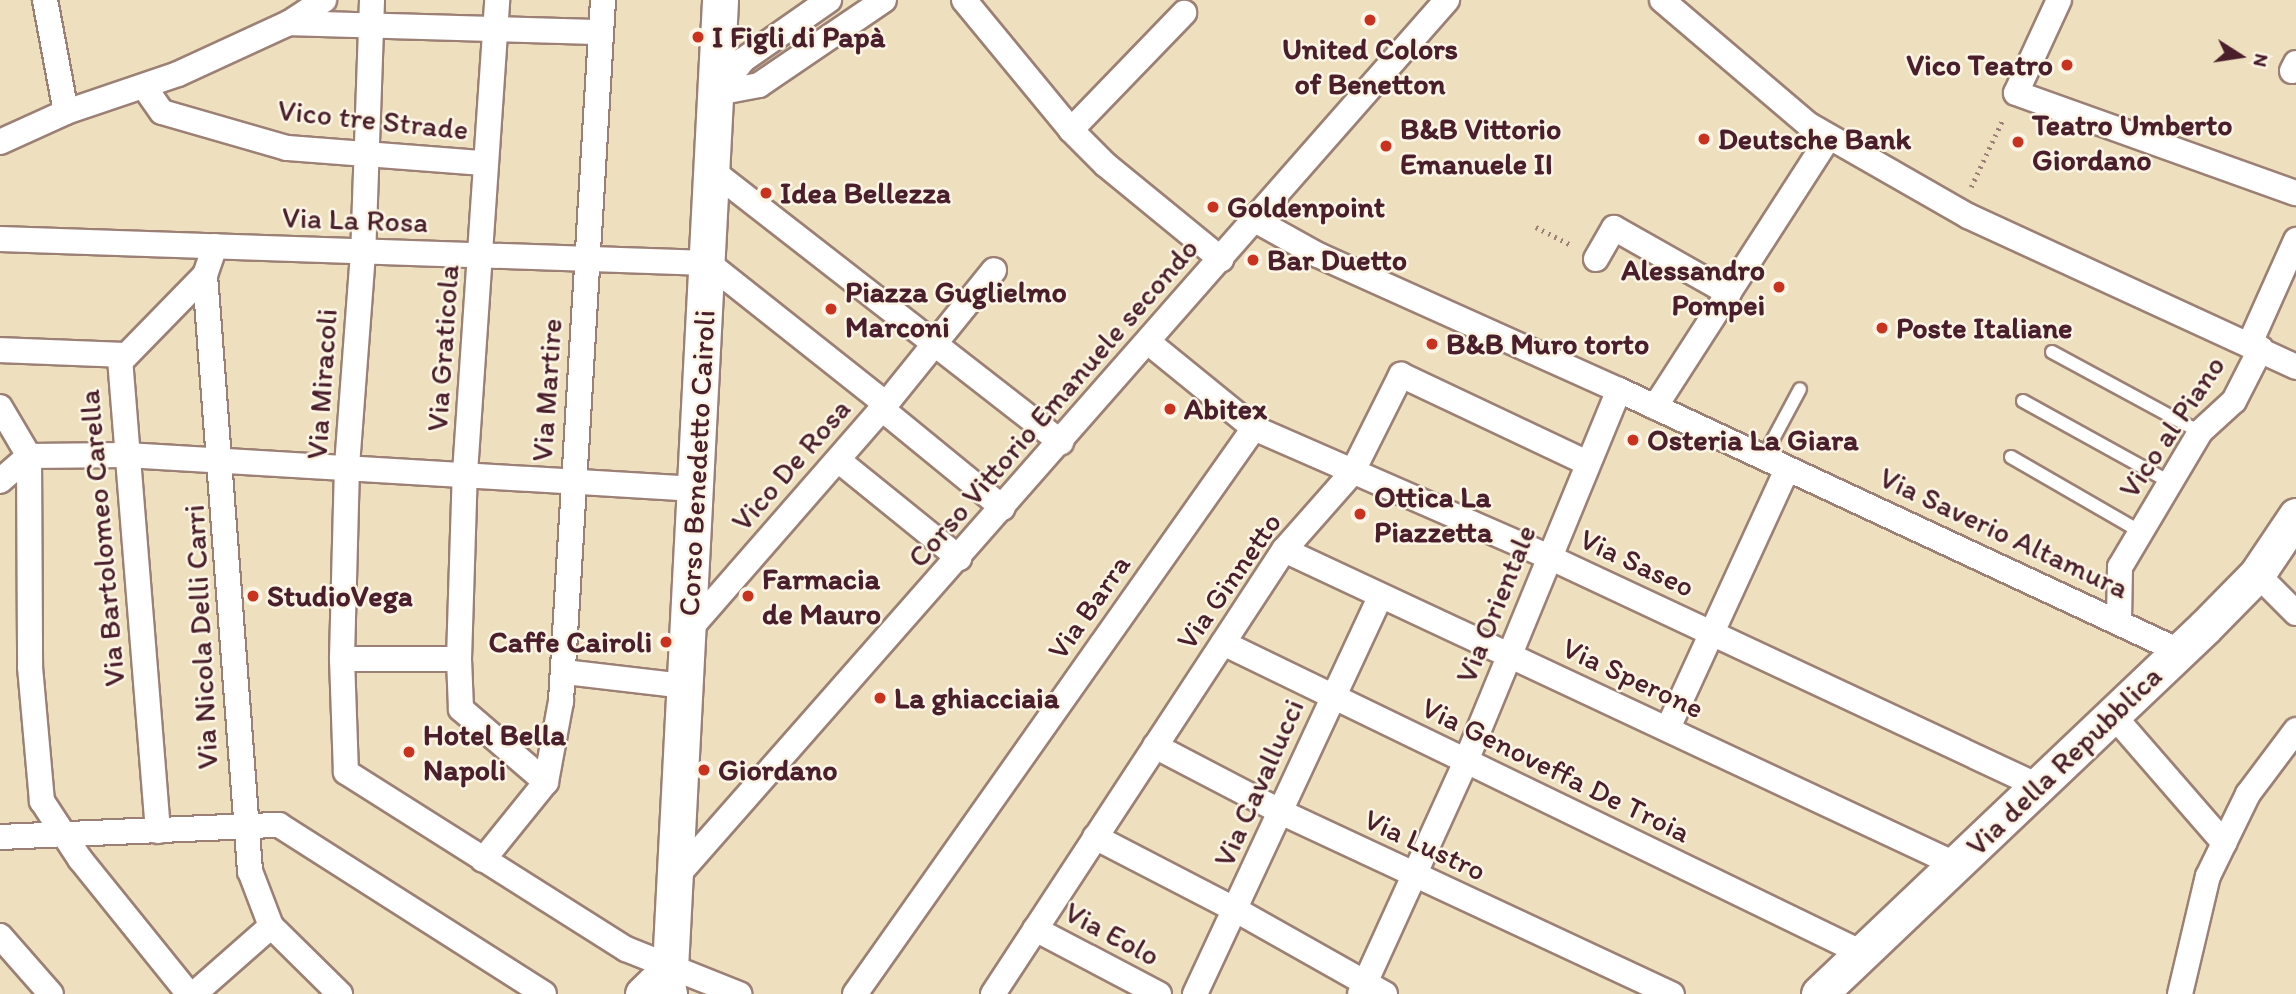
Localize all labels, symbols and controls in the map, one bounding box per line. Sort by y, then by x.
marker: United Colors of Benetton [1362,12,1378,28]
place label: I Figli di Papà [712,19,886,55]
north arrow [2205,21,2275,91]
marker: I Figli di Papà [690,29,706,45]
place label: United Colors of Benetton [1282,31,1458,102]
place label: Vico Teatro [1911,47,2053,83]
text: N [2248,52,2274,69]
marker: Vico Teatro [2059,57,2075,73]
street label: Vico tre Strade [276,92,470,148]
place label: Teatro Umberto Giordano [2032,107,2233,178]
place label: B&B Vittorio Emanuele II [1400,111,1561,182]
place label: Deutsche Bank [1718,121,1912,157]
marker: Deutsche Bank [1696,131,1712,147]
marker: Teatro Umberto Giordano [2010,134,2026,150]
marker: B&B Vittorio Emanuele II [1378,138,1394,154]
place label: Idea Bellezza [780,175,952,211]
marker: Idea Bellezza [758,185,774,201]
place label: Goldenpoint [1227,189,1385,225]
street label: Via La Rosa [282,199,428,241]
marker: Goldenpoint [1205,199,1221,215]
street label: Corso Vittorio Emanuele secondo [900,231,1206,575]
place label: Bar Duetto [1267,242,1408,278]
marker: Bar Duetto [1245,252,1261,268]
place label: Alessandro Pompei [1621,252,1765,322]
street label: Via Graticola [419,263,467,433]
place label: Piazza Guglielmo Marconi [845,274,1067,344]
marker: Alessandro Pompei [1771,279,1787,295]
marker: Piazza Guglielmo Marconi [823,301,839,317]
street label: Via Miracoli [299,308,345,460]
street label: Corso Benedetto Cairoli [671,309,723,617]
place label: Poste Italiane [1896,310,2074,346]
street label: Via Martire [524,317,570,463]
marker: Poste Italiane [1874,320,1890,336]
place label: B&B Muro torto [1446,326,1649,362]
marker: B&B Muro torto [1424,336,1440,352]
street label: Vico al Piano [2111,349,2233,505]
street label: Via Bartolomeo Carella [71,387,133,689]
street label: Vico De Rosa [724,391,858,539]
place label: Abitex [1184,391,1267,427]
marker: Abitex [1162,401,1178,417]
place label: Osteria La Giara [1647,422,1858,458]
marker: Osteria La Giara [1625,432,1641,448]
street label: Via Saverio Altamura [1873,459,2135,607]
place label: Ottica La Piazzetta [1374,479,1493,550]
street label: Via Nicola Delli Carri [176,503,226,771]
street label: Via Ginnetto [1169,506,1289,656]
marker: Ottica La Piazzetta [1352,506,1368,522]
street label: Via Orientale [1448,519,1544,689]
street label: Via Saseo [1574,521,1700,605]
street label: Via Barra [1040,548,1138,666]
place label: Farmacia de Mauro [762,561,882,632]
place label: StudioVega [267,578,413,614]
marker: StudioVega [245,588,261,604]
marker: Farmacia de Mauro [740,588,756,604]
place label: Caffe Cairoli [488,624,652,660]
street label: Via Sperone [1557,630,1709,726]
marker: Caffe Cairoli [658,634,674,650]
street label: Via della Repubblica [1959,659,2169,863]
place label: La ghiacciaia [894,680,1059,716]
marker: La ghiacciaia [872,690,888,706]
street label: Via Genoveffa De Troia [1417,690,1695,850]
street label: Via Cavallucci [1206,694,1312,872]
place label: Hotel Bella Napoli [423,717,565,788]
marker: Hotel Bella Napoli [401,744,417,760]
place label: Giordano [718,752,838,788]
marker: Giordano [696,762,712,778]
street label: Via Lustro [1358,801,1492,889]
street label: Via Eolo [1058,894,1166,974]

